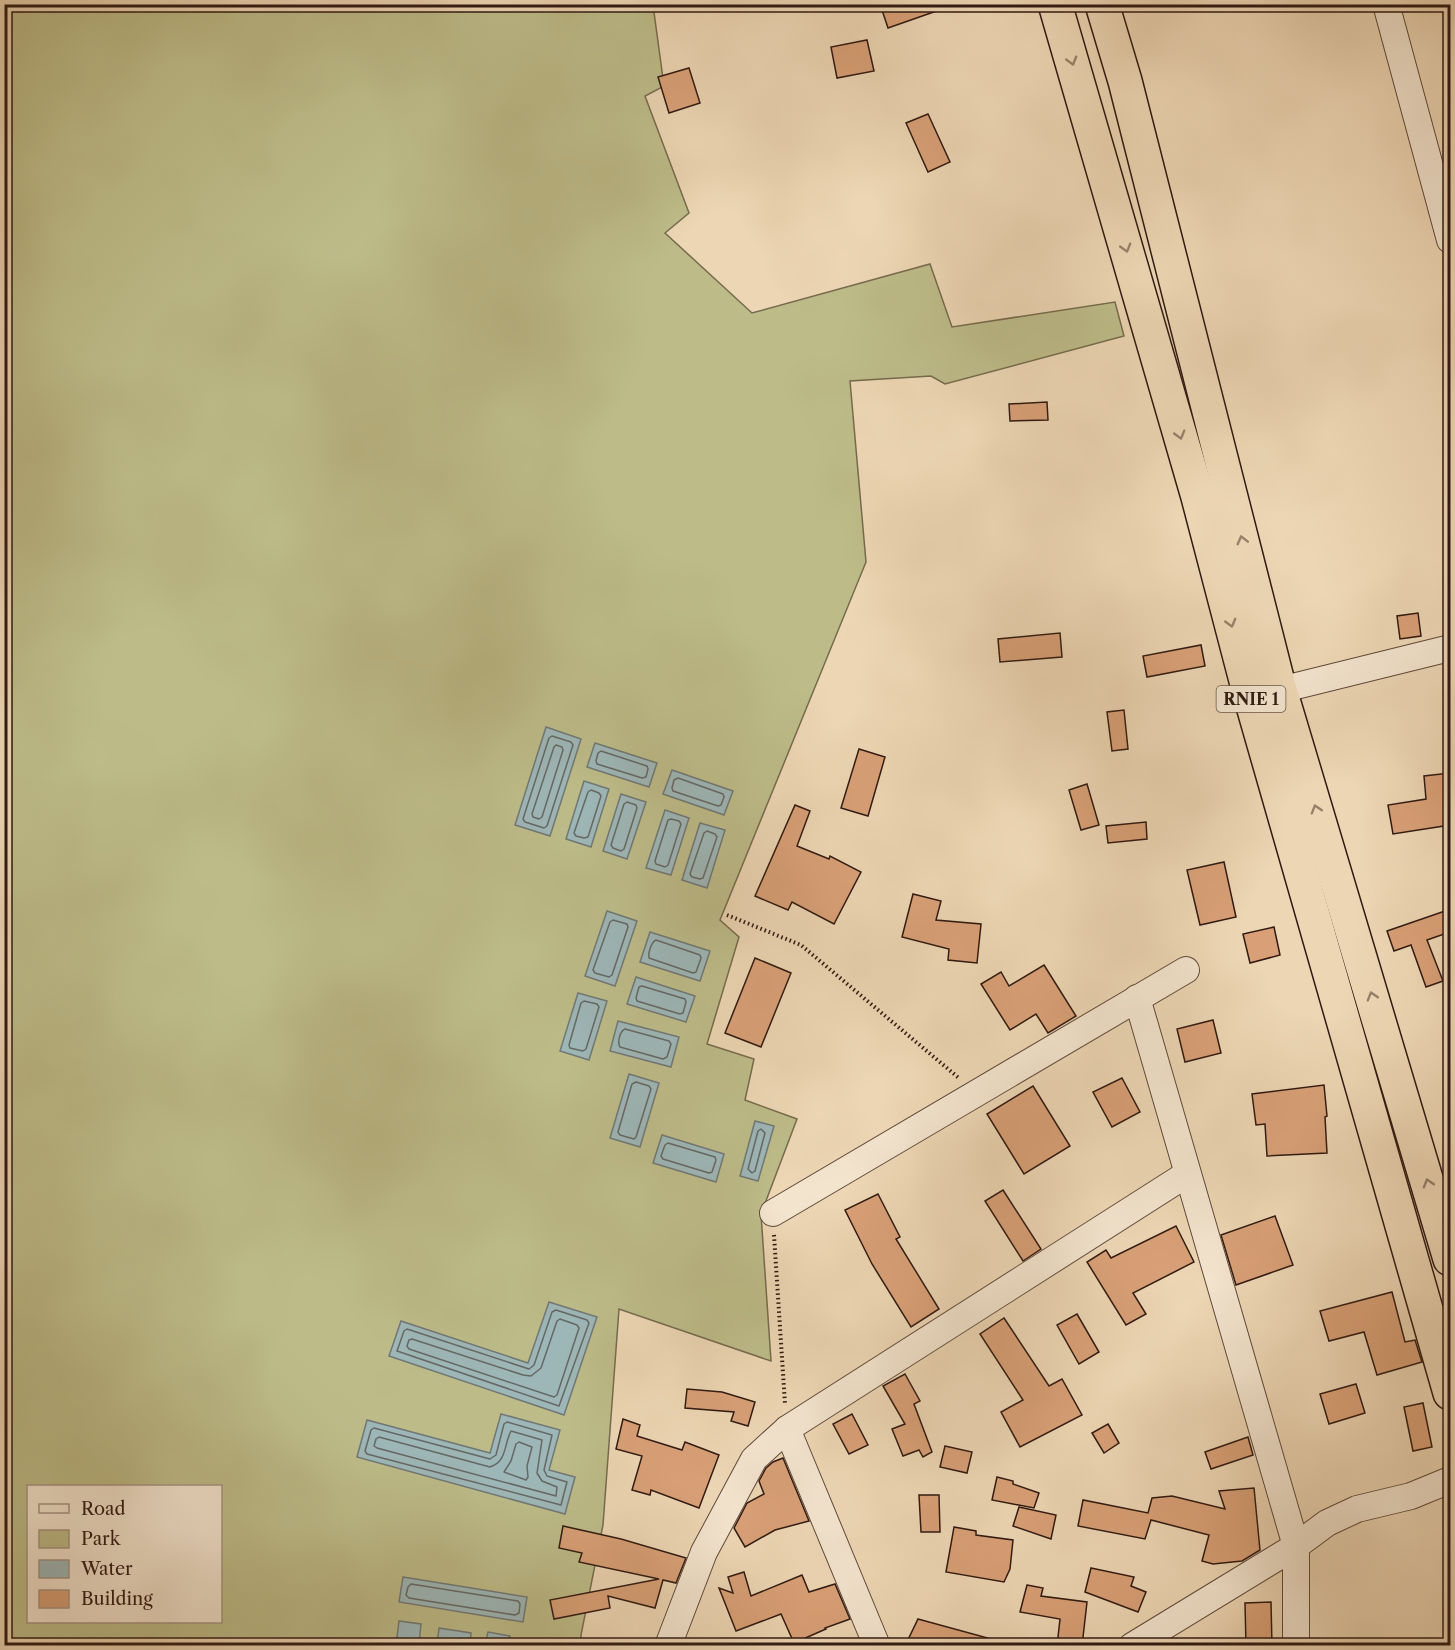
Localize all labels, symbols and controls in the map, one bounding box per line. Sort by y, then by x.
one-way arrow [1065,55,1077,66]
one-way arrow [1119,242,1131,253]
one-way arrow [1173,429,1185,440]
one-way arrow [1237,535,1250,545]
one-way arrow [1224,618,1237,628]
road number: RNIE 1 [1216,686,1286,712]
one-way arrow [1311,804,1323,815]
one-way arrow [1367,991,1379,1002]
one-way arrow [1423,1178,1435,1189]
legend [27,1485,222,1623]
text: Road [81,1498,126,1520]
text: Park [81,1528,122,1550]
text: Water [80,1558,133,1580]
text: Building [81,1588,153,1610]

